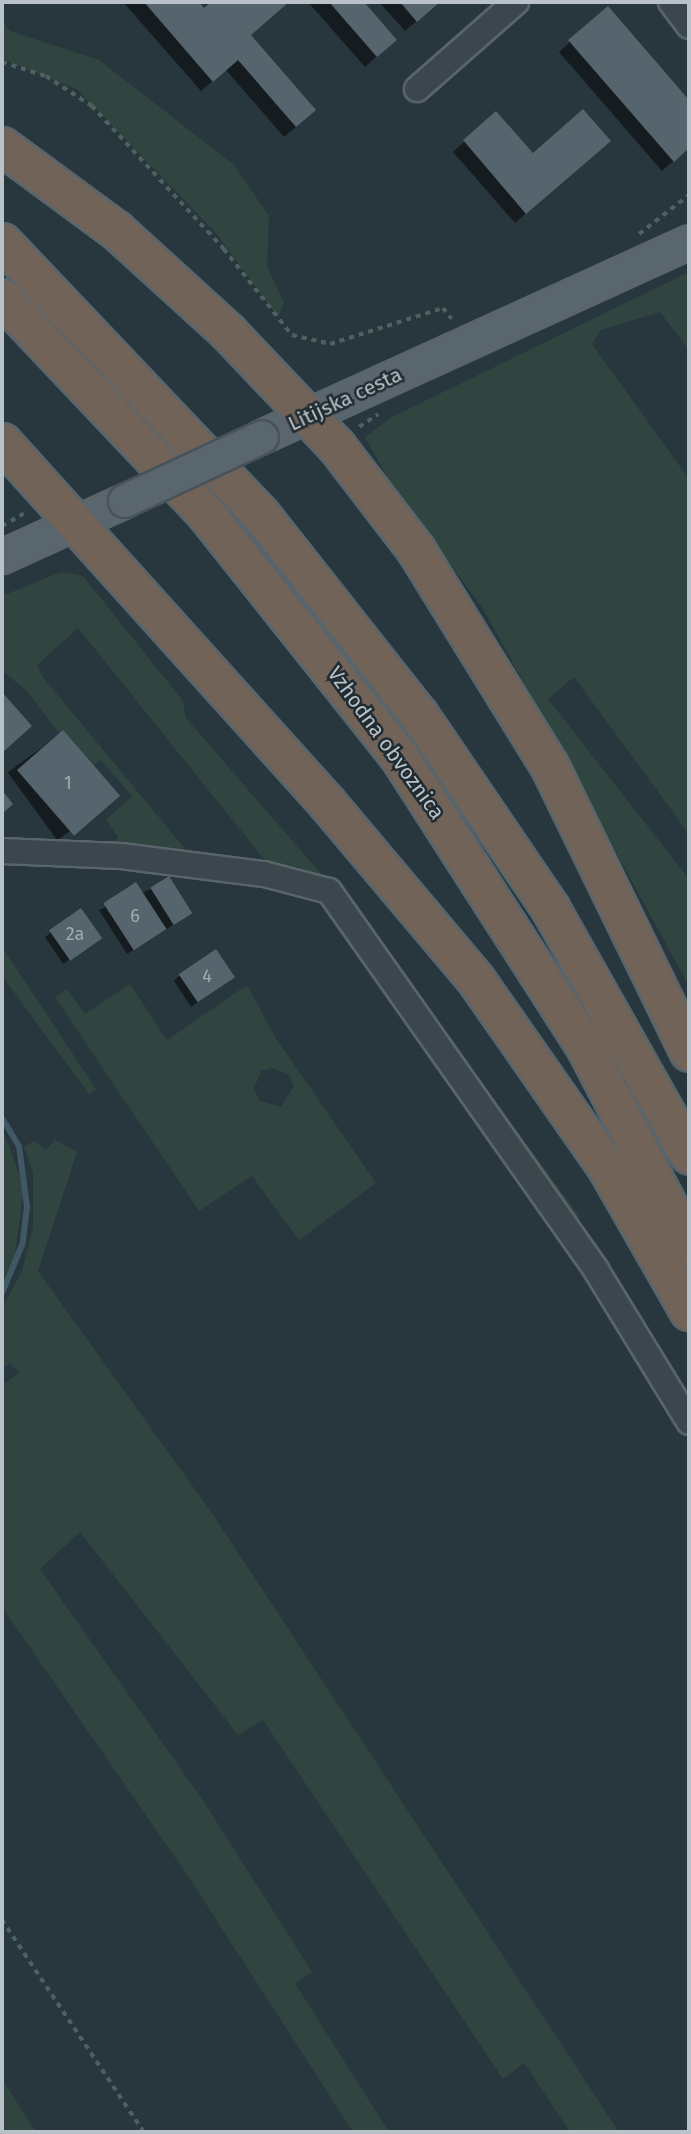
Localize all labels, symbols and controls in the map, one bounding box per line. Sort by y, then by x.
street label: Litijska cesta [284,362,406,436]
street label: Vzhodna obvoznica [322,662,450,824]
house number: 1 [64,772,72,794]
house number: 6 [130,905,140,927]
house number: 2a [66,923,84,945]
house number: 4 [202,965,212,987]

